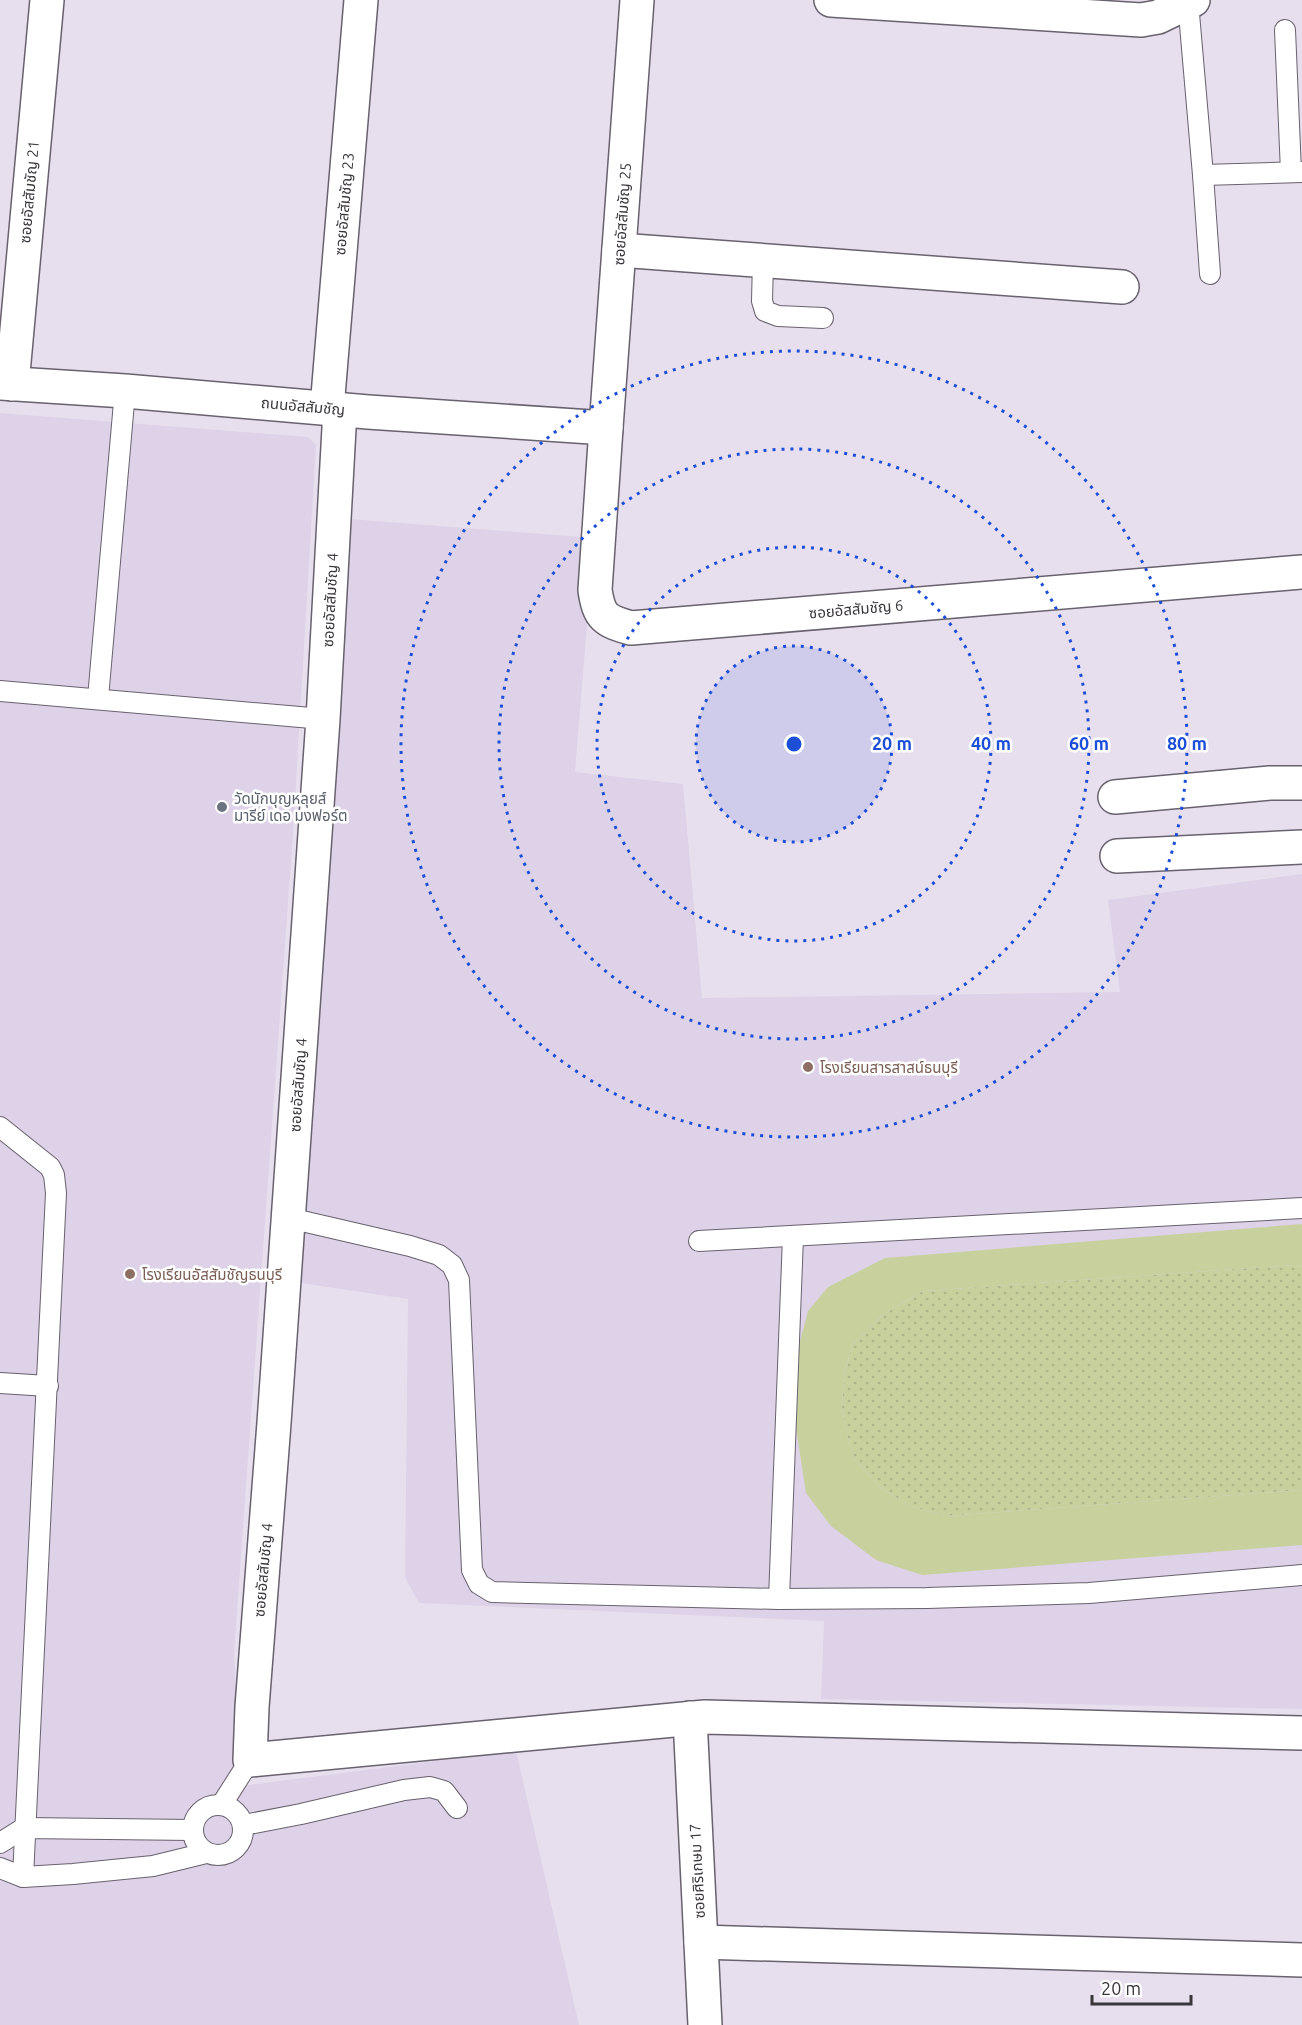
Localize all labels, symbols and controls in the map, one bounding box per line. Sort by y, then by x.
street label: ซอยอัสสัมชัญ 21 [16,140,42,244]
street label: ซอยอัสสัมชัญ 23 [331,152,357,256]
street label: ซอยอัสสัมชัญ 25 [610,162,634,266]
street label: ถนนอัสสัมชัญ [260,394,346,418]
street label: ซอยอัสสัมชัญ 4 [319,552,341,648]
street label: ซอยอัสสัมชัญ 6 [808,596,904,622]
text: 20 m [872,733,912,753]
text: 40 m [971,733,1011,753]
text: 60 m [1069,733,1109,753]
text: 80 m [1167,733,1207,753]
centre of rings [784,734,804,754]
place label: วัดนักบุญหลุยส์ มารีย์ เดอ มงฟอร์ต [234,790,348,824]
marker: วัดนักบุญหลุยส์ มารีย์ เดอ มงฟอร์ต [215,800,229,814]
street label: ซอยอัสสัมชัญ 4 [286,1037,310,1133]
place label: โรงเรียนสารสาสน์ธนบุรี [820,1059,958,1077]
marker: โรงเรียนสารสาสน์ธนบุรี [801,1060,815,1074]
place label: โรงเรียนอัสสัมชัญธนบุรี [142,1266,282,1284]
marker: โรงเรียนอัสสัมชัญธนบุรี [123,1267,137,1281]
street label: ซอยอัสสัมชัญ 4 [250,1522,276,1618]
street label: ซอยศิริเกษม 17 [686,1823,708,1919]
scale bar [1092,1968,1191,2006]
text: 20 m [1101,1978,1141,1998]

